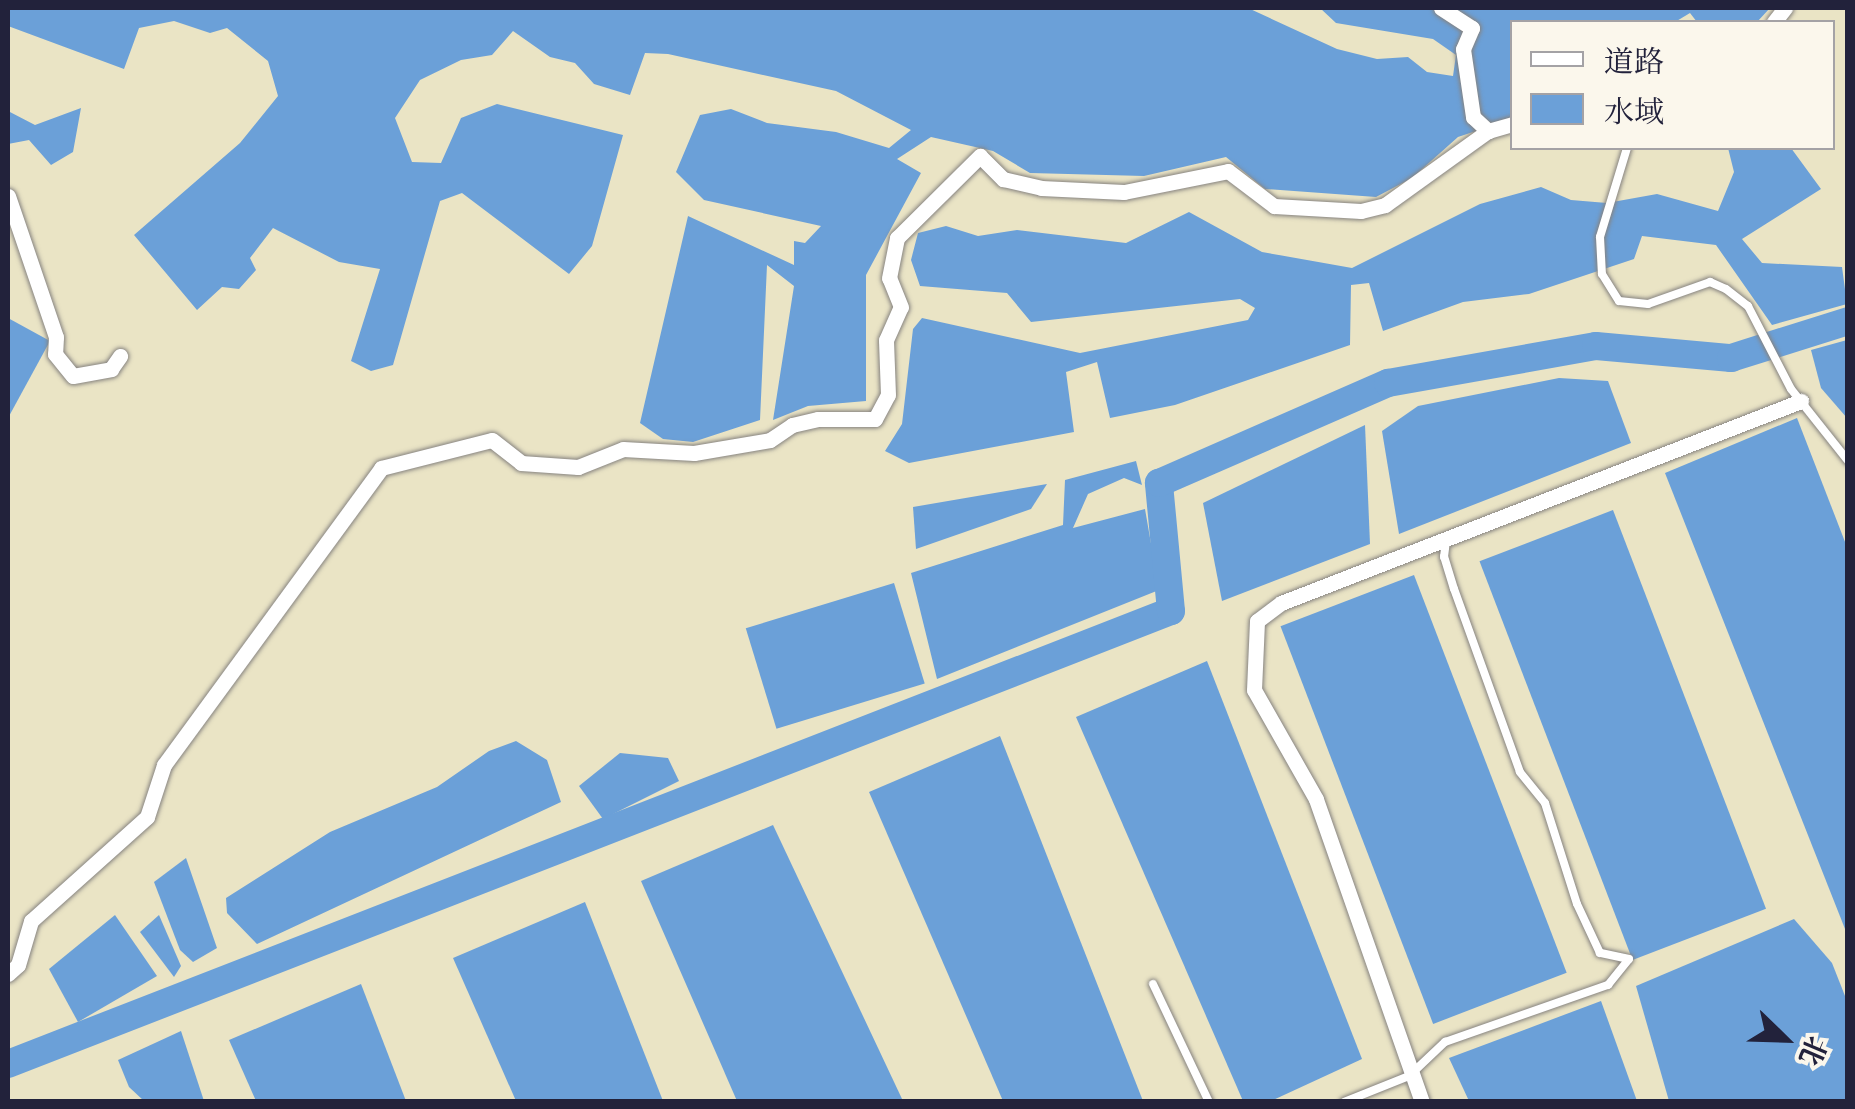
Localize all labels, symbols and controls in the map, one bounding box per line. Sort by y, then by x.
legend [1510,20,1835,150]
text: 道路 [1604,44,1664,80]
text: 水域 [1604,94,1664,130]
north arrow [1735,989,1835,1089]
text: 北 [1791,1031,1835,1071]

